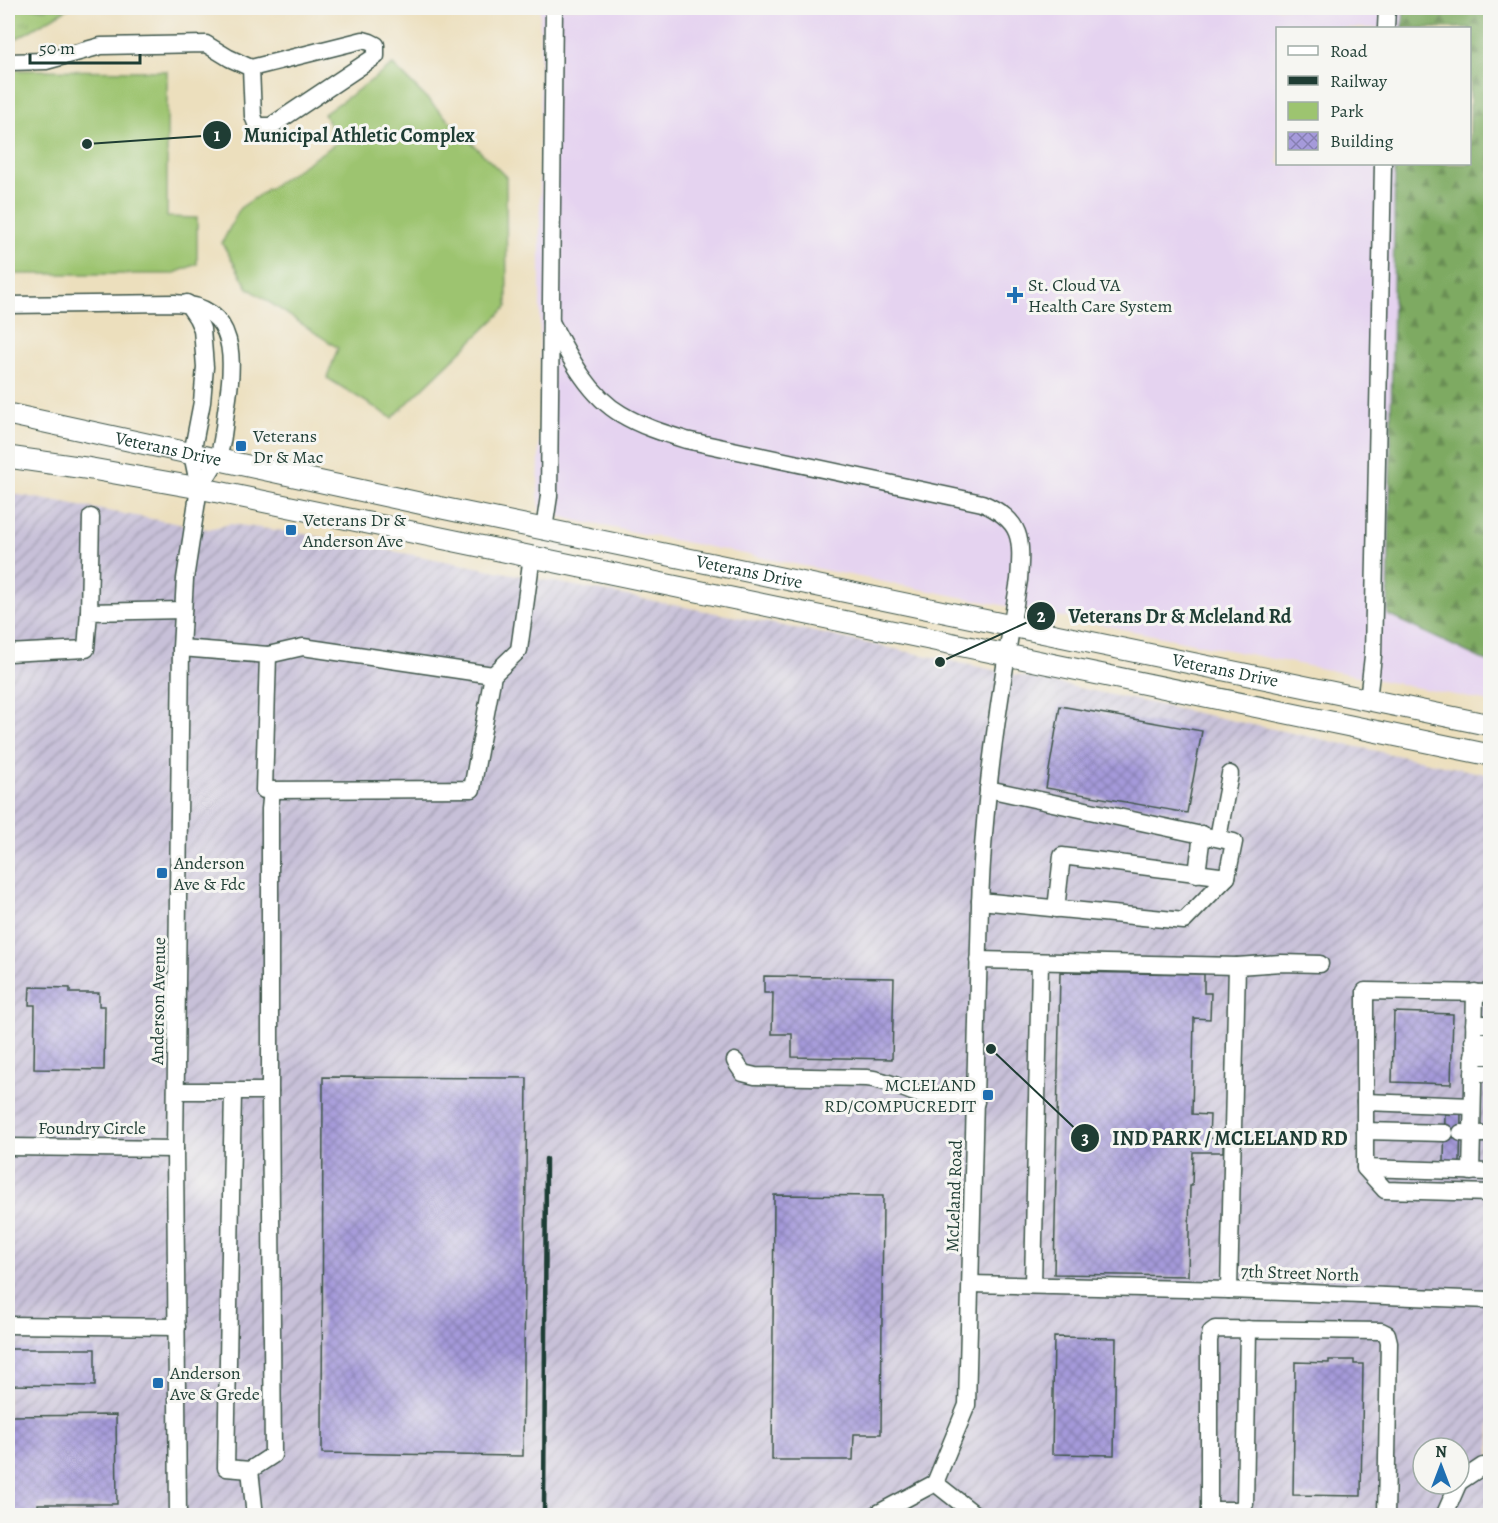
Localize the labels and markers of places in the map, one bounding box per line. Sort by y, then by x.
callout: Municipal Athletic Complex [202,116,487,154]
place label: St. Cloud VA Health Care System [1028,273,1173,318]
marker: St. Cloud VA Health Care System [1006,286,1024,304]
place label: Veterans Dr & Mac [252,424,323,469]
marker: Veterans Dr & Mac [234,439,248,453]
place label: Veterans Dr & Anderson Ave [302,508,407,553]
marker: Veterans Dr & Anderson Ave [284,523,298,537]
callout: Veterans Dr & Mcleland Rd [1026,597,1303,635]
place label: Anderson Ave & Fdc [173,851,245,896]
marker: Anderson Ave & Fdc [155,866,169,880]
place label: MCLELAND RD/COMPUCREDIT [824,1073,976,1118]
marker: MCLELAND RD/COMPUCREDIT [981,1088,995,1102]
callout: IND PARK / MCLELAND RD [1070,1119,1360,1157]
place label: Anderson Ave & Grede [169,1361,260,1406]
marker: Anderson Ave & Grede [151,1376,165,1390]

